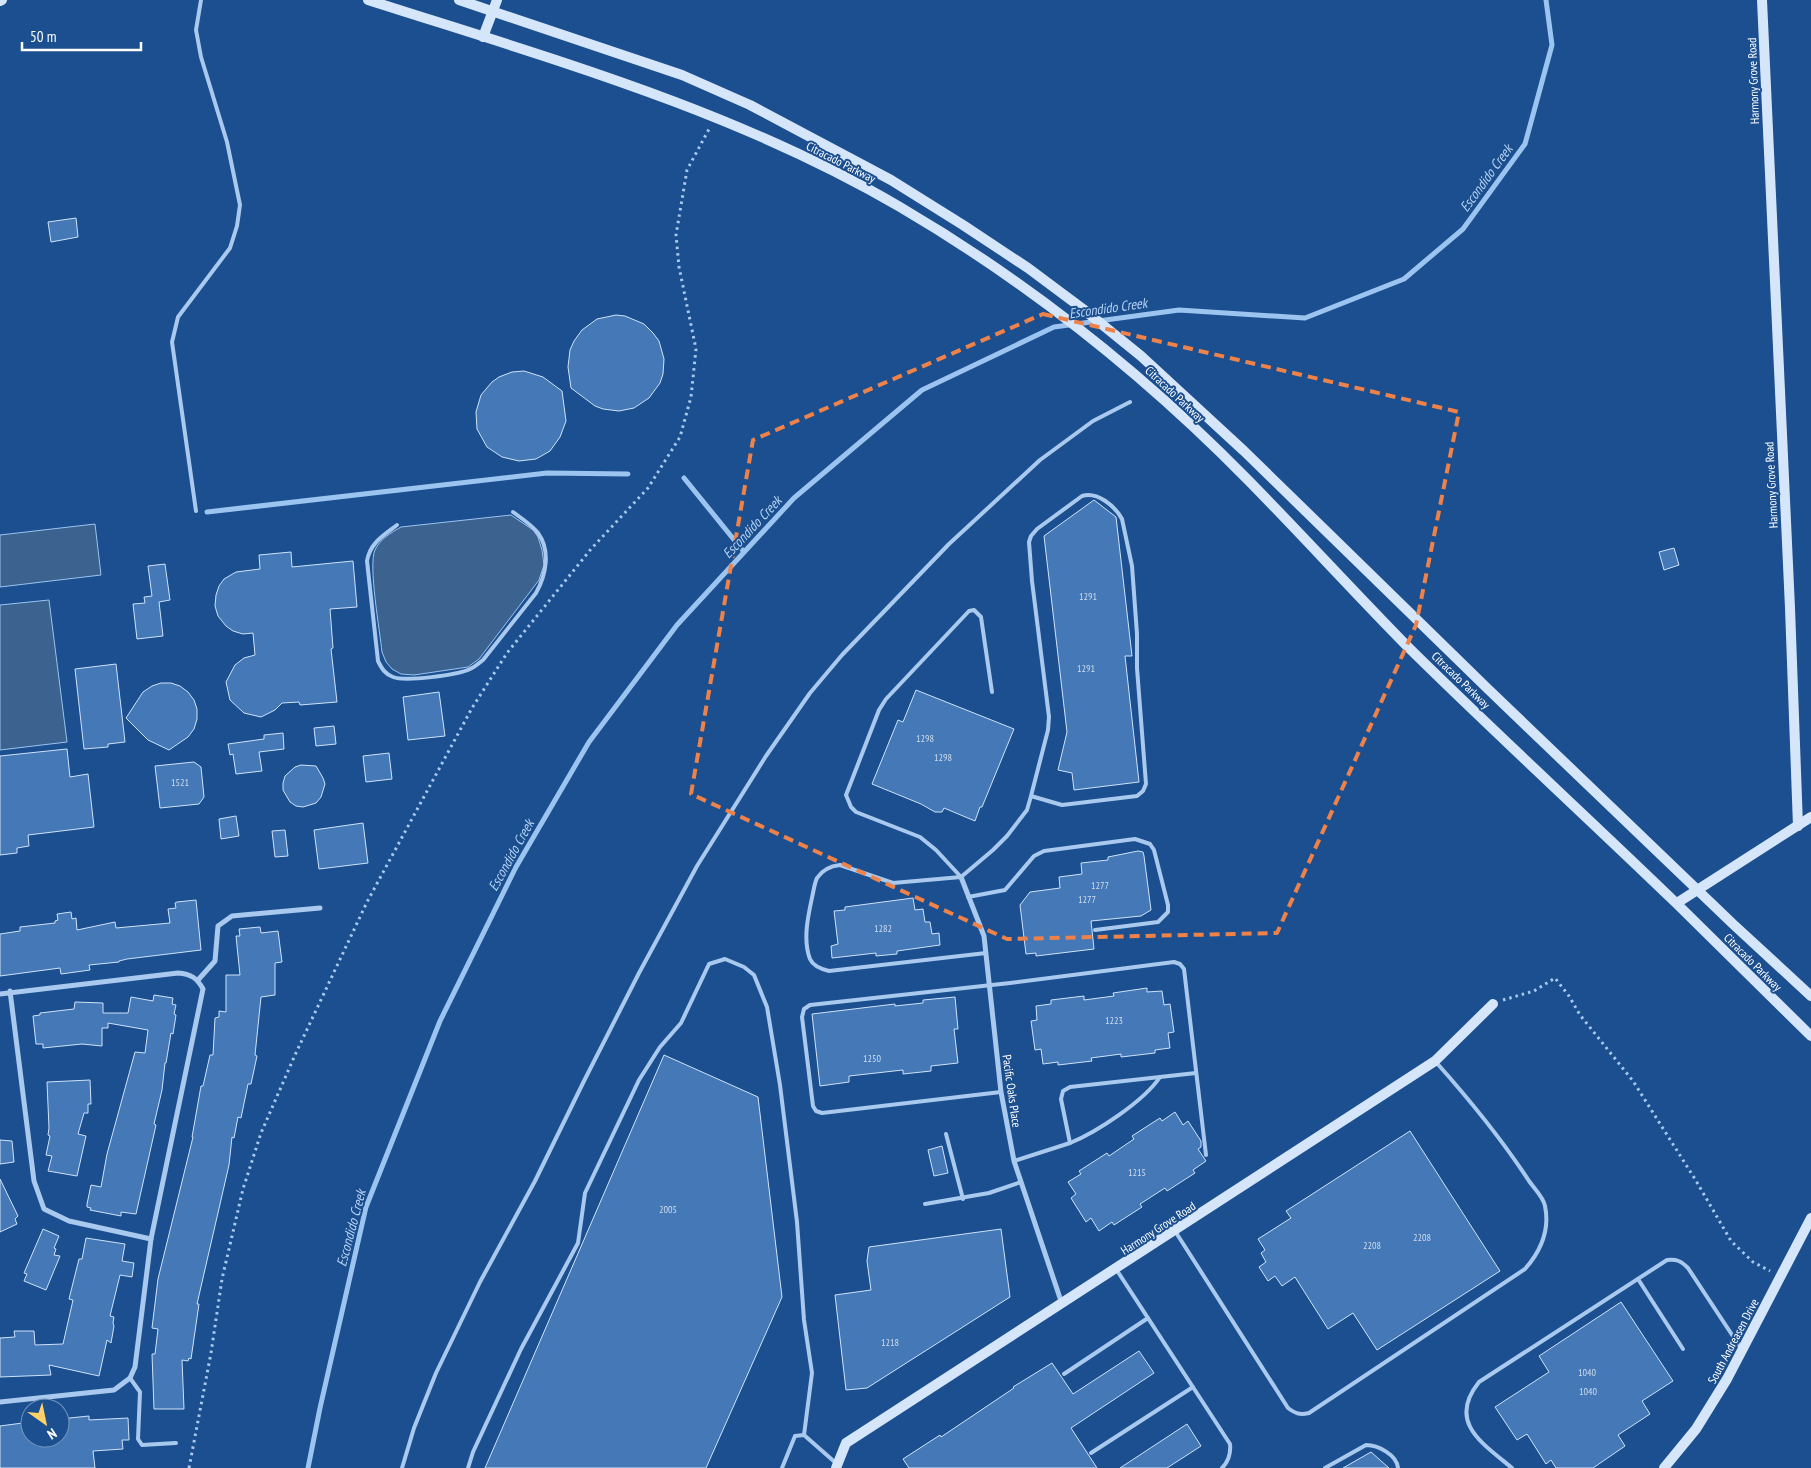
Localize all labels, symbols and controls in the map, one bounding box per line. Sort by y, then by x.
scale bar [22,20,141,52]
text: 50 m [30,27,56,46]
street label: Harmony Grove Road [1744,38,1762,124]
street label: Citracado Parkway [804,138,879,186]
water label: Escondido Creek [1456,140,1517,215]
water label: Escondido Creek [1068,293,1150,322]
street label: Citracado Parkway [1142,363,1208,426]
street label: Harmony Grove Road [1761,441,1781,529]
water label: Escondido Creek [719,491,787,562]
house number: 1291 [1079,590,1097,603]
street label: Citracado Parkway [1429,648,1494,712]
house number: 1291 [1077,662,1095,675]
house number: 1298 [916,732,934,745]
house number: 1298 [934,751,952,764]
house number: 1521 [171,776,189,789]
water label: Escondido Creek [484,815,539,894]
house number: 1277 [1091,879,1109,892]
house number: 1277 [1078,893,1096,906]
house number: 1282 [874,922,892,935]
street label: Citracado Parkway [1721,930,1785,994]
house number: 1223 [1105,1014,1123,1027]
house number: 1250 [863,1052,882,1065]
street label: Pacific Oaks Place [999,1054,1025,1128]
house number: 1215 [1128,1166,1146,1179]
water label: Escondido Creek [332,1186,370,1268]
street label: Harmony Grove Road [1118,1198,1198,1258]
house number: 2005 [659,1203,677,1216]
house number: 2208 [1413,1231,1431,1244]
house number: 2208 [1363,1239,1381,1252]
street label: South Andreasen Drive [1704,1296,1762,1386]
house number: 1218 [881,1336,899,1349]
house number: 1040 [1578,1366,1597,1379]
house number: 1040 [1579,1385,1598,1398]
north arrow [20,1398,70,1448]
text: N [44,1424,60,1444]

